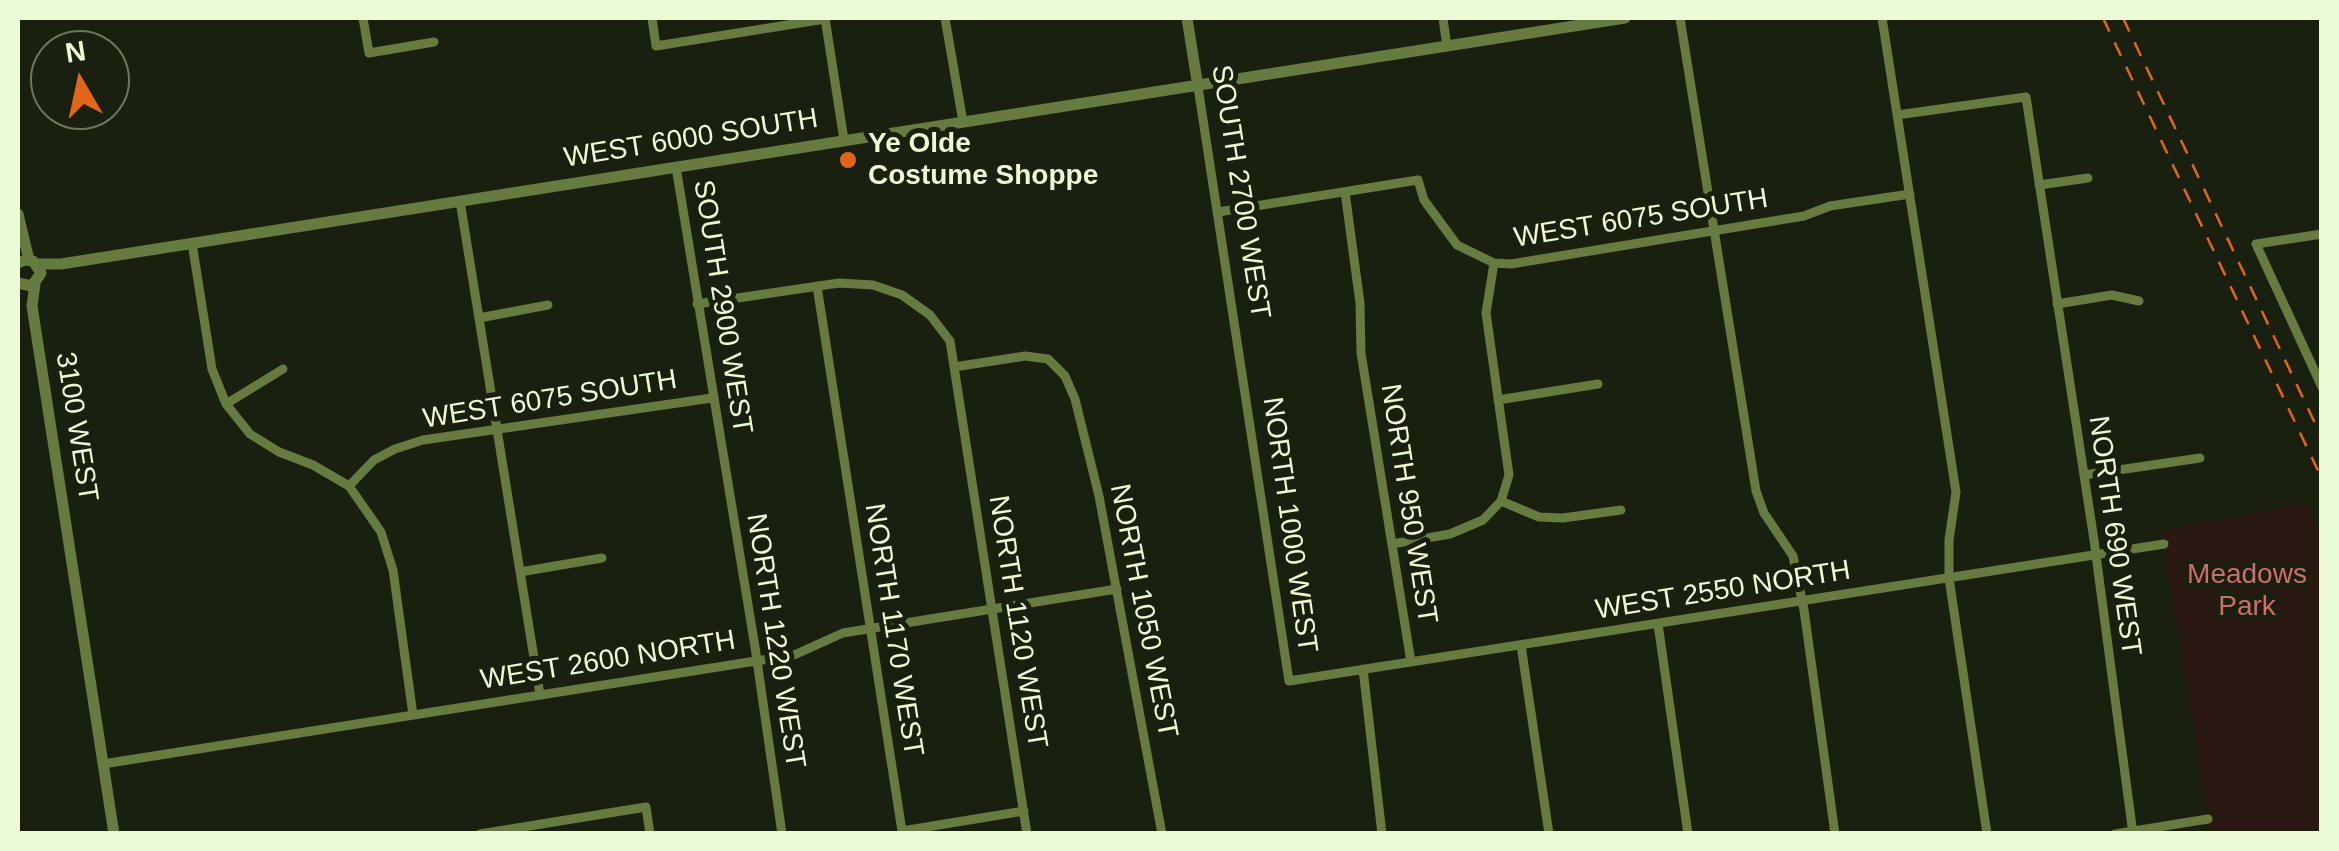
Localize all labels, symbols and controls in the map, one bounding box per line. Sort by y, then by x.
north arrow [30,30,130,130]
text: N [63,35,88,69]
street label: SOUTH 2700 WEST [1203,63,1277,321]
street label: WEST 6000 SOUTH [562,102,820,176]
place label: Ye Olde Costume Shoppe [868,127,1098,193]
marker: Ye Olde Costume Shoppe [837,149,859,171]
street label: SOUTH 2900 WEST [685,178,759,436]
street label: WEST 6075 SOUTH [1512,182,1770,256]
street label: 3100 WEST [48,350,104,504]
street label: WEST 6075 SOUTH [421,363,679,437]
street label: NORTH 950 WEST [1372,382,1444,626]
street label: NORTH 1000 WEST [1254,395,1324,655]
street label: NORTH 690 WEST [2081,414,2147,658]
street label: NORTH 1050 WEST [1102,481,1184,741]
street label: NORTH 1120 WEST [980,493,1054,751]
street label: NORTH 1170 WEST [856,501,930,759]
street label: NORTH 1220 WEST [738,511,812,771]
street label: WEST 2550 NORTH [1593,554,1853,628]
park label: Meadows Park [2187,558,2307,624]
street label: WEST 2600 NORTH [478,624,738,698]

